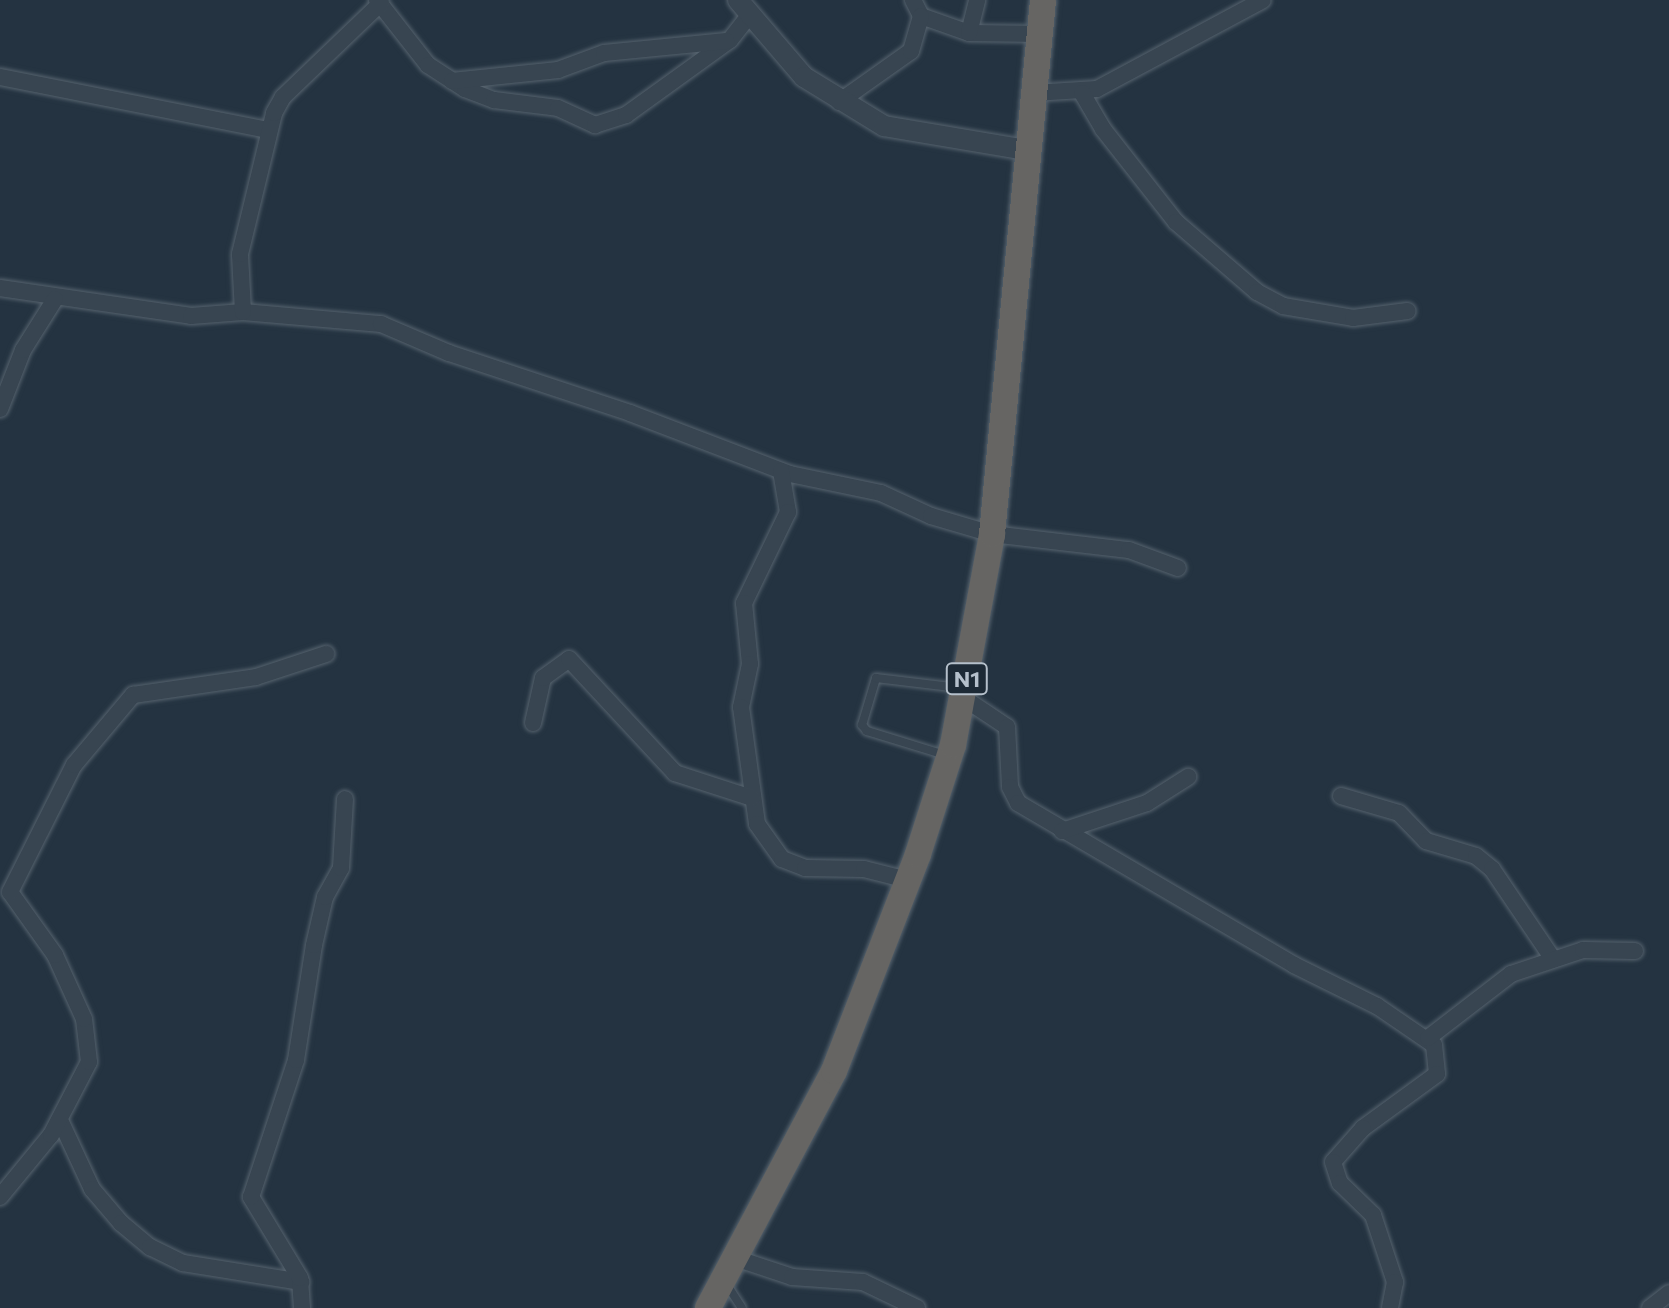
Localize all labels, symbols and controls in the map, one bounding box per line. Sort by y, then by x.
road number: N1 [945,661,989,697]

